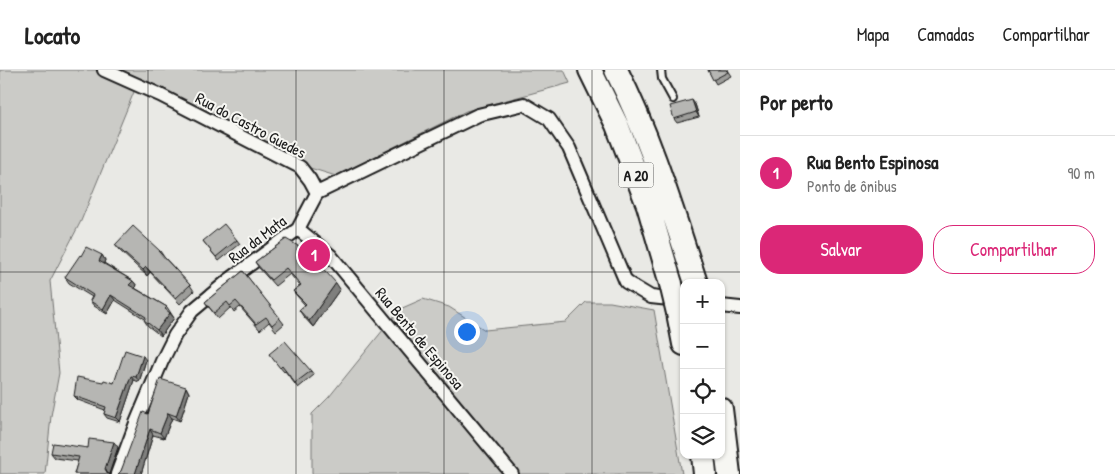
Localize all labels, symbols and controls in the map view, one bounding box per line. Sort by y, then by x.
text: Locato [25,19,80,51]
text: Mapa [857,22,889,47]
text: Camadas [917,22,974,47]
text: Compartilhar [1002,22,1090,47]
street label: Rua do Castro Guedes [192,87,310,163]
text: Por perto [760,88,833,117]
text: Rua Bento Espinosa [807,149,939,175]
road number: A 20 [618,162,654,188]
text: 1 [773,162,779,184]
text: 90 m [1067,162,1095,184]
text: Ponto de ônibus [807,175,897,197]
street label: Rua da Mata [223,210,291,268]
button: Salvar [760,225,923,274]
button: Compartilhar [933,225,1095,274]
pin: 1 [298,236,330,274]
map controls [680,279,725,459]
button: + [680,279,725,324]
street label: Rua Bento de Espinosa [371,282,469,394]
your location [454,319,480,345]
button: − [680,324,725,369]
button: locate [680,369,725,414]
button: layers [680,414,725,459]

